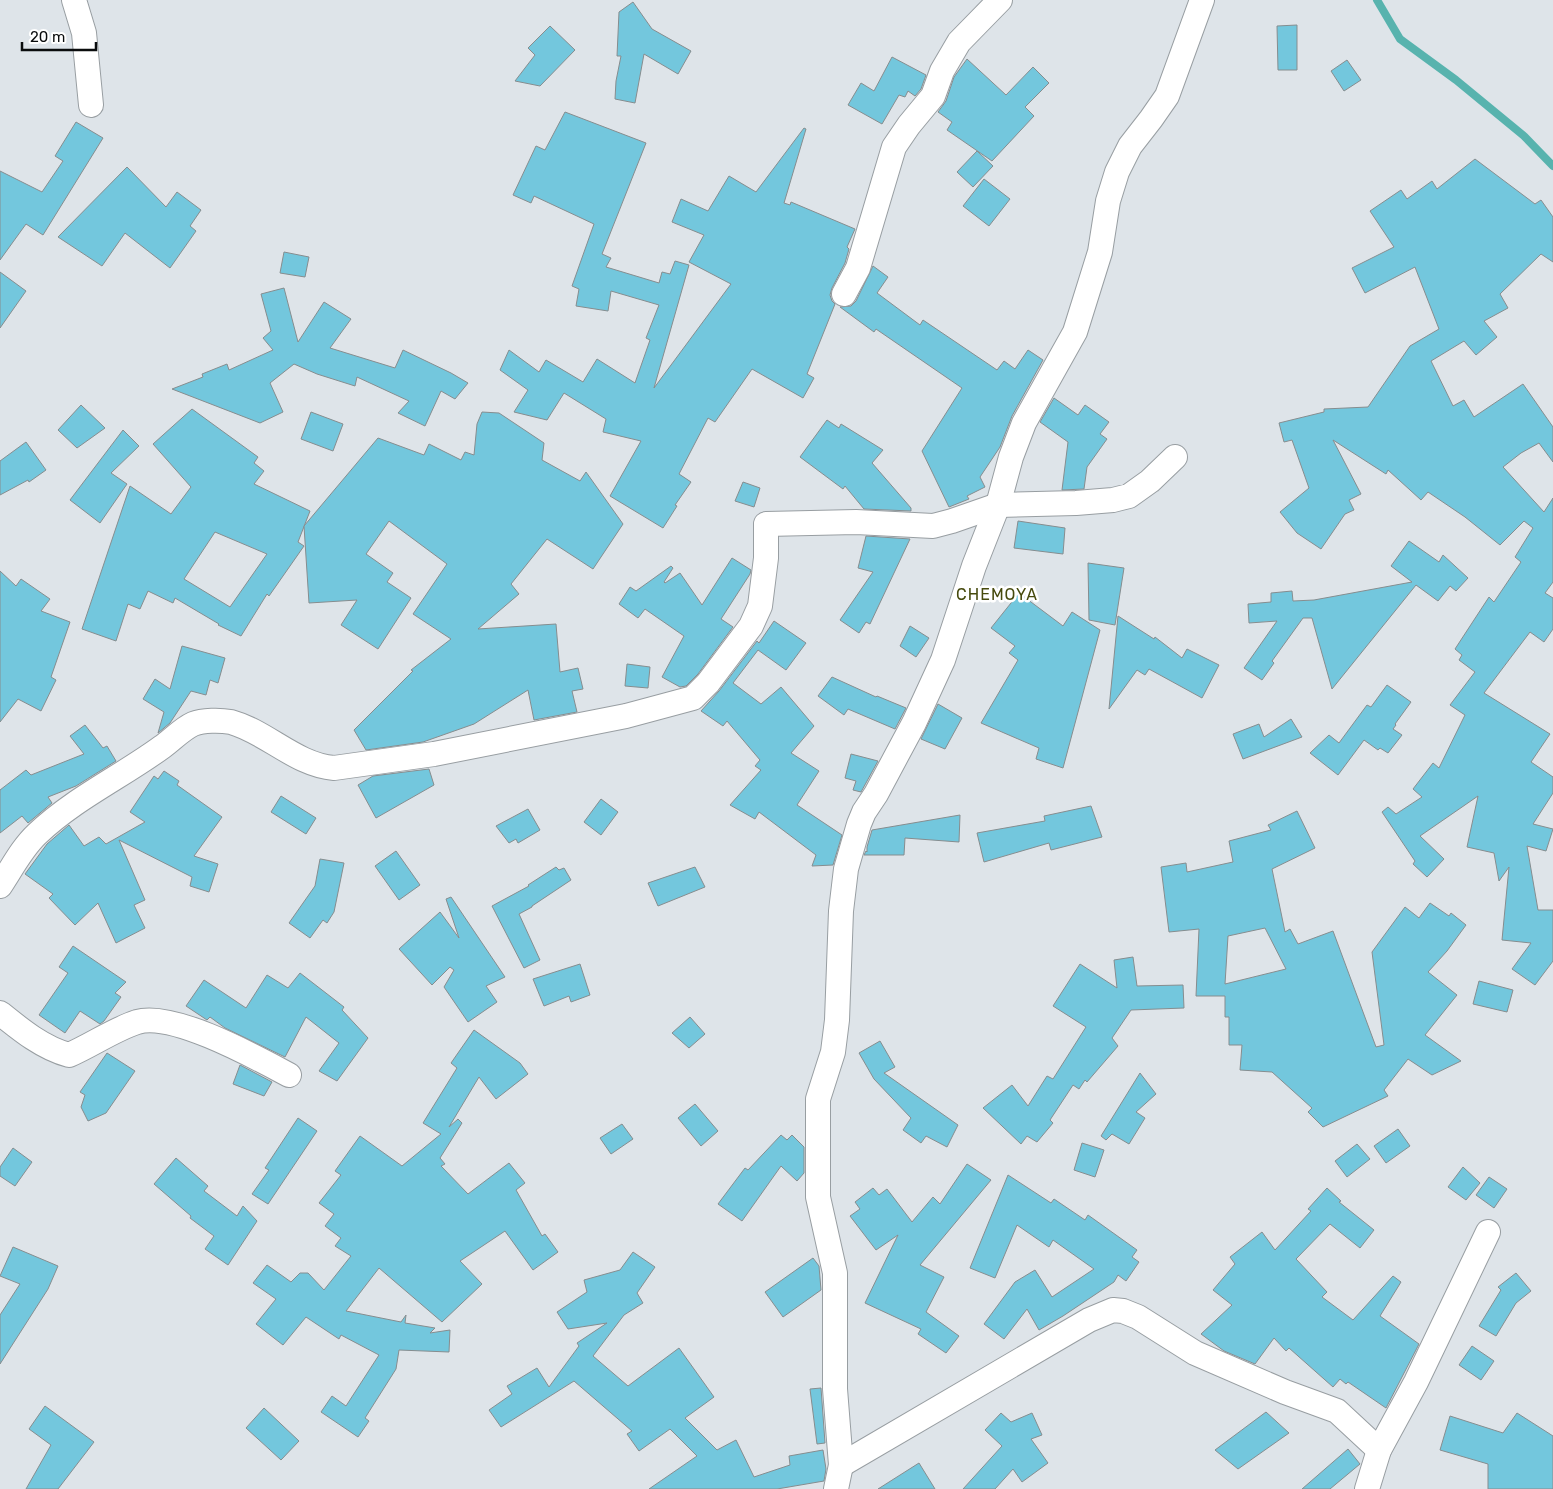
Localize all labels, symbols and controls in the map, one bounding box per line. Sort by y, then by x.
scale bar [22,20,96,52]
text: 20 m [30,28,65,46]
district label: CHEMOYA [956,585,1038,604]

